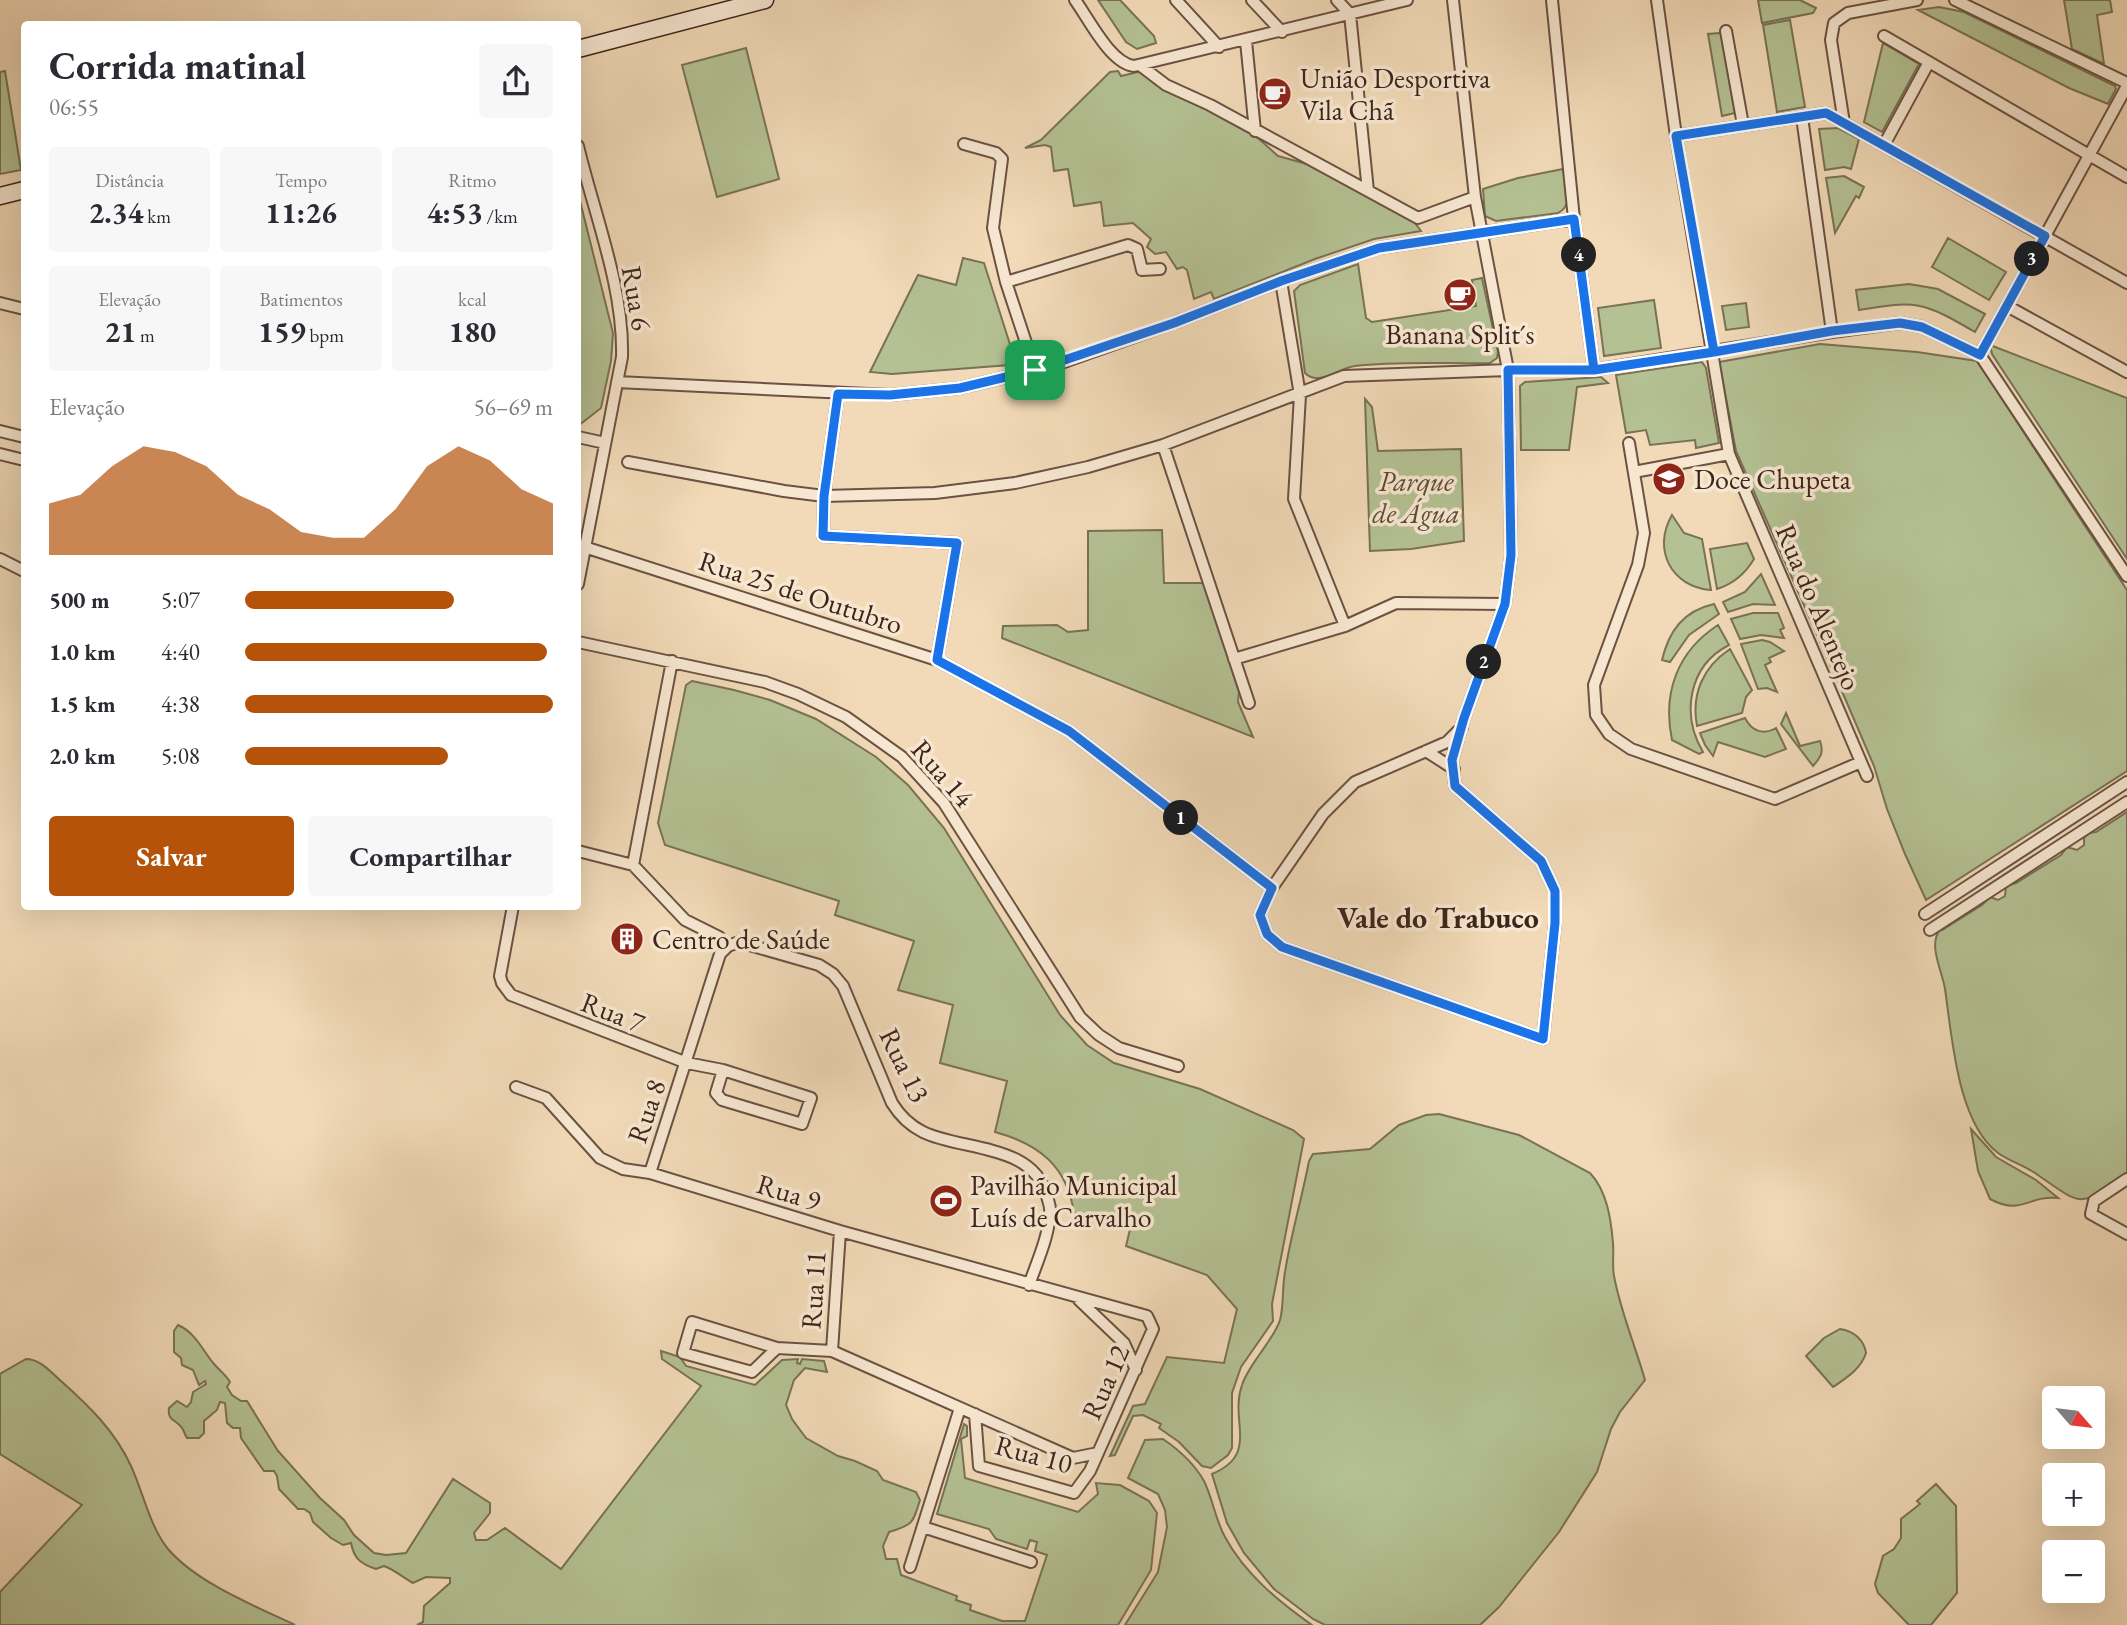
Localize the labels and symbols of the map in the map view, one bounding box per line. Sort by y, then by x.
place label: União Desportiva Vila Chã [1300,60,1491,128]
cafe icon: União Desportiva Vila Chã [1256,75,1294,113]
pin: 4 [1562,238,1596,272]
pin: 3 [2014,242,2050,276]
street label: Rua 6 [614,263,660,333]
cafe icon: Banana Split´s [1441,276,1479,314]
place label: Banana Split´s [1385,316,1535,352]
pin [1005,340,1065,400]
school or university icon: Doce Chupeta [1650,460,1688,498]
place label: Doce Chupeta [1694,461,1852,497]
park label: Parque de Água [1372,463,1460,531]
street label: Rua do Alentejo [1768,519,1870,695]
street label: Rua 25 de Outubro [695,542,907,642]
pin: 2 [1466,644,1502,680]
street label: Rua 14 [904,732,983,815]
pin: 1 [1164,800,1198,836]
district label: Vale do Trabuco [1337,898,1539,937]
building icon: Centro de Saúde [608,920,646,958]
place label: Centro de Saúde [652,921,830,957]
street label: Rua 7 [576,984,650,1041]
street label: Rua 13 [872,1022,938,1108]
street label: Rua 8 [618,1074,674,1148]
street label: Rua 9 [753,1165,825,1219]
place label: Pavilhão Municipal Luís de Carvalho [970,1167,1178,1235]
sports icon: Pavilhão Municipal Luís de Carvalho [927,1182,965,1220]
street label: Rua 11 [792,1250,834,1330]
street label: Rua 12 [1073,1338,1138,1425]
north arrow [2042,1386,2105,1449]
street label: Rua 10 [991,1426,1077,1482]

